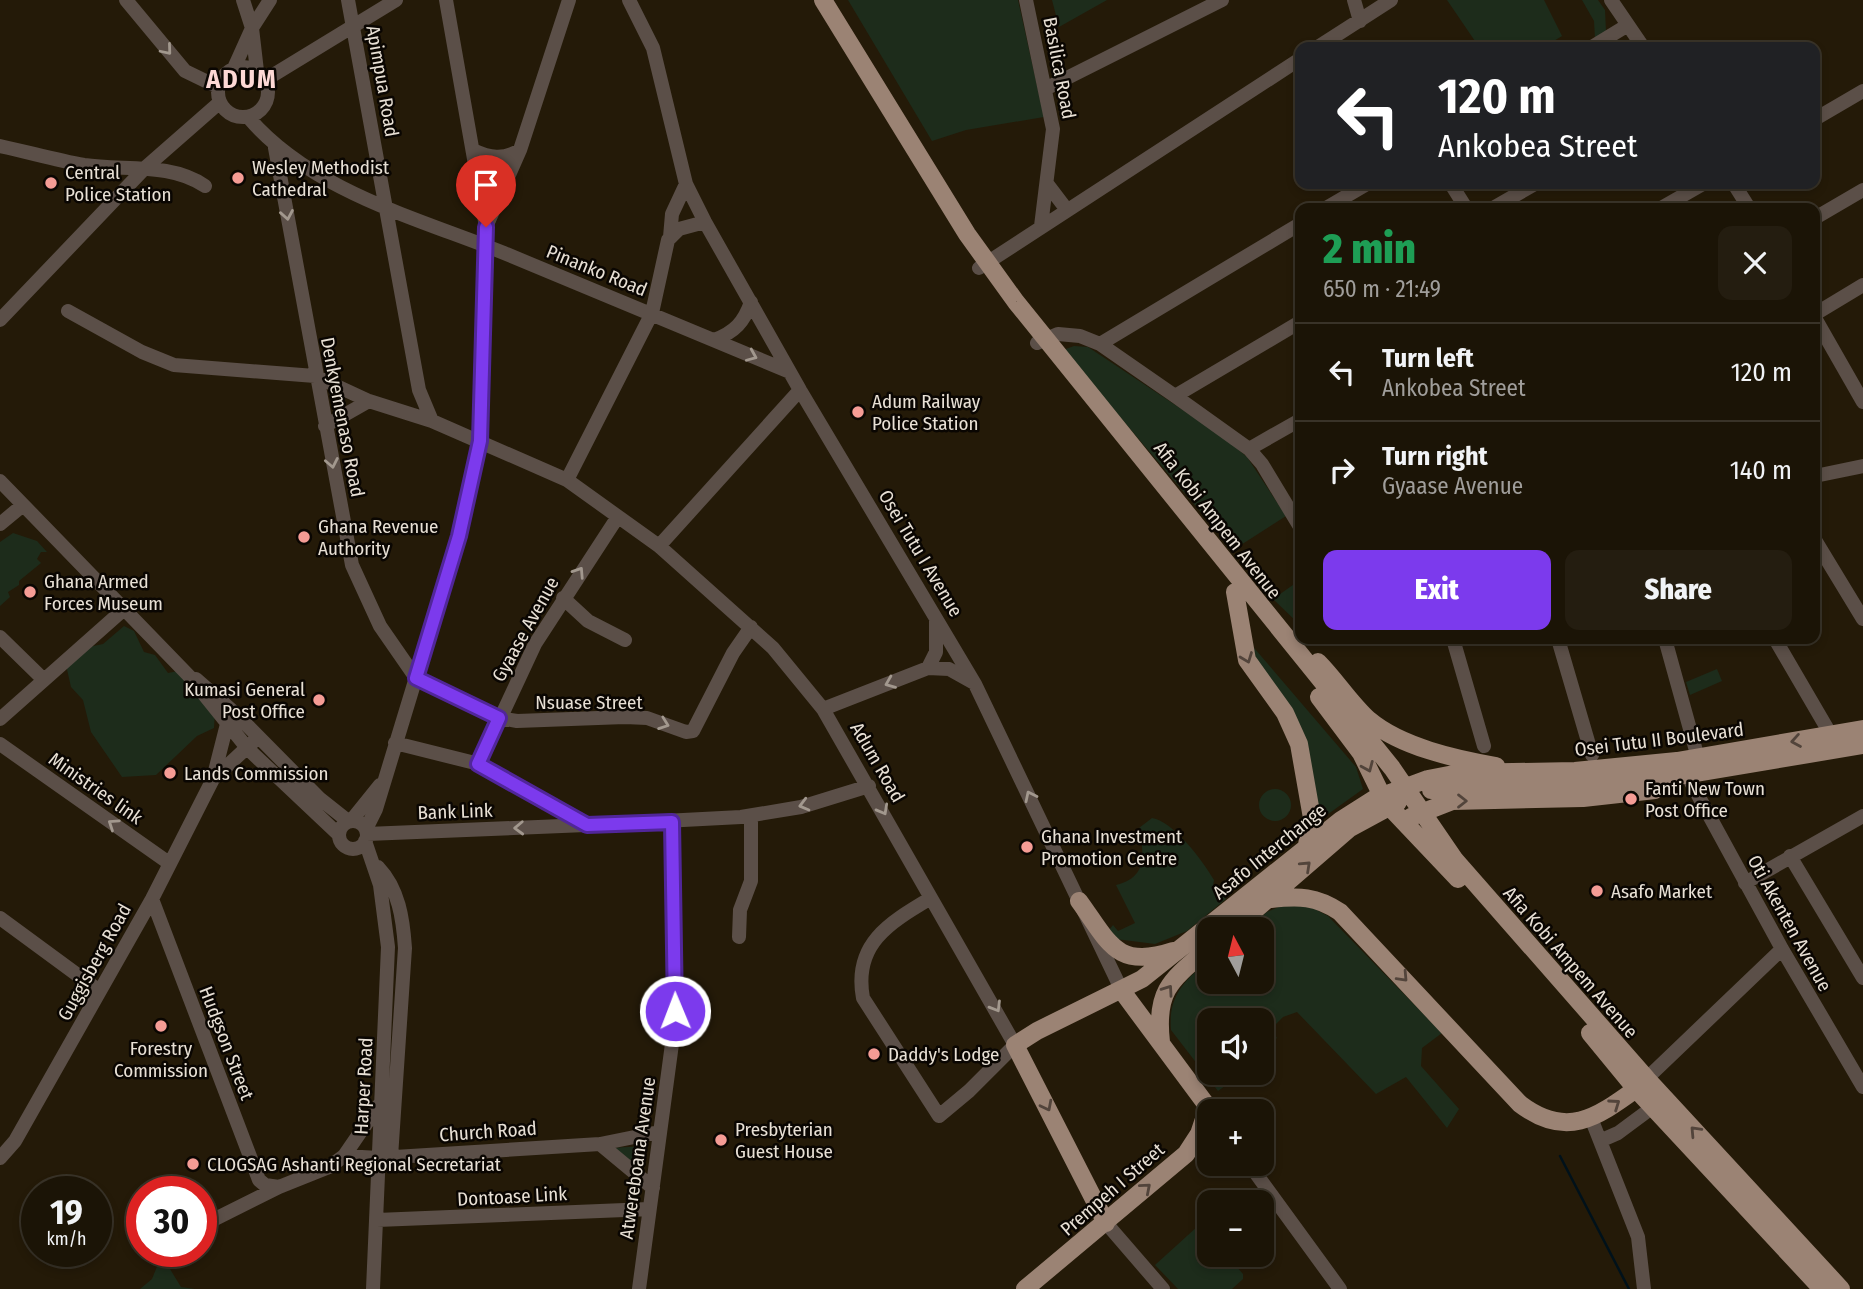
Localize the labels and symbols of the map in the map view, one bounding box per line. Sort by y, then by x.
street label: Basilica Road [1038,15,1081,121]
street label: Apimpua Road [361,24,404,139]
one-way arrow [159,41,171,54]
district label: ADUM [205,64,278,95]
pin [456,155,516,227]
place label: Wesley Methodist Cathedral [252,156,390,201]
place label: Central Police Station [65,161,172,206]
marker: Wesley Methodist Cathedral [230,170,246,186]
marker: Central Police Station [43,175,59,191]
one-way arrow [279,209,294,221]
street label: Pinanko Road [543,240,651,301]
street label: Denkyemenaso Road [316,335,369,499]
one-way arrow [745,348,758,362]
place label: Adum Railway Police Station [872,390,981,435]
marker: Adum Railway Police Station [850,404,866,420]
street label: Afia Kobi Ampem Avenue [1149,437,1286,603]
one-way arrow [324,457,339,469]
street label: Osei Tutu I Avenue [874,486,967,621]
place label: Ghana Revenue Authority [318,515,438,560]
marker: Ghana Revenue Authority [296,529,312,545]
one-way arrow [570,567,583,580]
place label: Ghana Armed Forces Museum [44,570,163,615]
street label: Gyaase Avenue [487,573,564,686]
marker: Ghana Armed Forces Museum [22,584,38,600]
one-way arrow [1239,651,1253,664]
one-way arrow [884,674,896,688]
place label: Kumasi General Post Office [184,678,305,723]
street label: Nsuase Street [535,691,644,714]
marker: Kumasi General Post Office [311,692,327,708]
one-way arrow [657,716,669,730]
street label: Adum Road [845,718,910,806]
street label: Osei Tutu II Boulevard [1573,718,1745,761]
one-way arrow [1790,733,1802,748]
street label: Ministries link [44,748,147,829]
one-way arrow [1360,760,1374,772]
place label: Lands Commission [184,762,328,785]
marker: Lands Commission [162,765,178,781]
place label: Fanti New Town Post Office [1645,777,1765,822]
one-way arrow [1025,791,1039,803]
marker: Fanti New Town Post Office [1623,791,1639,807]
one-way arrow [1457,793,1468,809]
one-way arrow [798,797,810,812]
street label: Bank Link [417,799,493,824]
street label: Asafo Interchange [1208,799,1331,904]
one-way arrow [874,803,888,816]
one-way arrow [108,819,121,832]
one-way arrow [513,820,524,835]
place label: Ghana Investment Promotion Centre [1041,825,1183,870]
marker: Ghana Investment Promotion Centre [1019,839,1035,855]
street label: Oti Akenten Avenue [1743,851,1837,995]
one-way arrow [1298,862,1311,874]
place label: Asafo Market [1611,880,1713,903]
street label: Afia Kobi Ampem Avenue [1499,882,1643,1043]
marker: Asafo Market [1589,883,1605,899]
street label: Guggisberg Road [53,900,136,1025]
north arrow [1197,917,1274,994]
one-way arrow [1394,969,1407,982]
position arrow [638,974,712,1048]
street label: Hudgson Street [194,983,259,1104]
one-way arrow [1160,985,1173,998]
one-way arrow [988,1000,1001,1013]
marker: Forestry Commission [153,1018,169,1034]
place label: Forestry Commission [114,1037,208,1082]
street label: Harper Road [349,1037,378,1135]
place label: Daddy's Lodge [888,1043,999,1066]
marker: Daddy's Lodge [866,1046,882,1062]
street label: Atwereboana Avenue [615,1075,660,1241]
one-way arrow [1039,1099,1053,1111]
one-way arrow [1607,1100,1620,1112]
street label: Church Road [439,1117,537,1146]
place label: Presbyterian Guest House [735,1118,833,1163]
one-way arrow [1691,1126,1704,1139]
marker: Presbyterian Guest House [713,1132,729,1148]
street label: Prempeh I Street [1056,1138,1169,1241]
place label: CLOGSAG Ashanti Regional Secretariat [207,1153,502,1176]
marker: CLOGSAG Ashanti Regional Secretariat [185,1156,201,1172]
speed limit sign: 30 [126,1176,217,1267]
street label: Dontoase Link [456,1182,568,1211]
one-way arrow [1138,1184,1151,1196]

